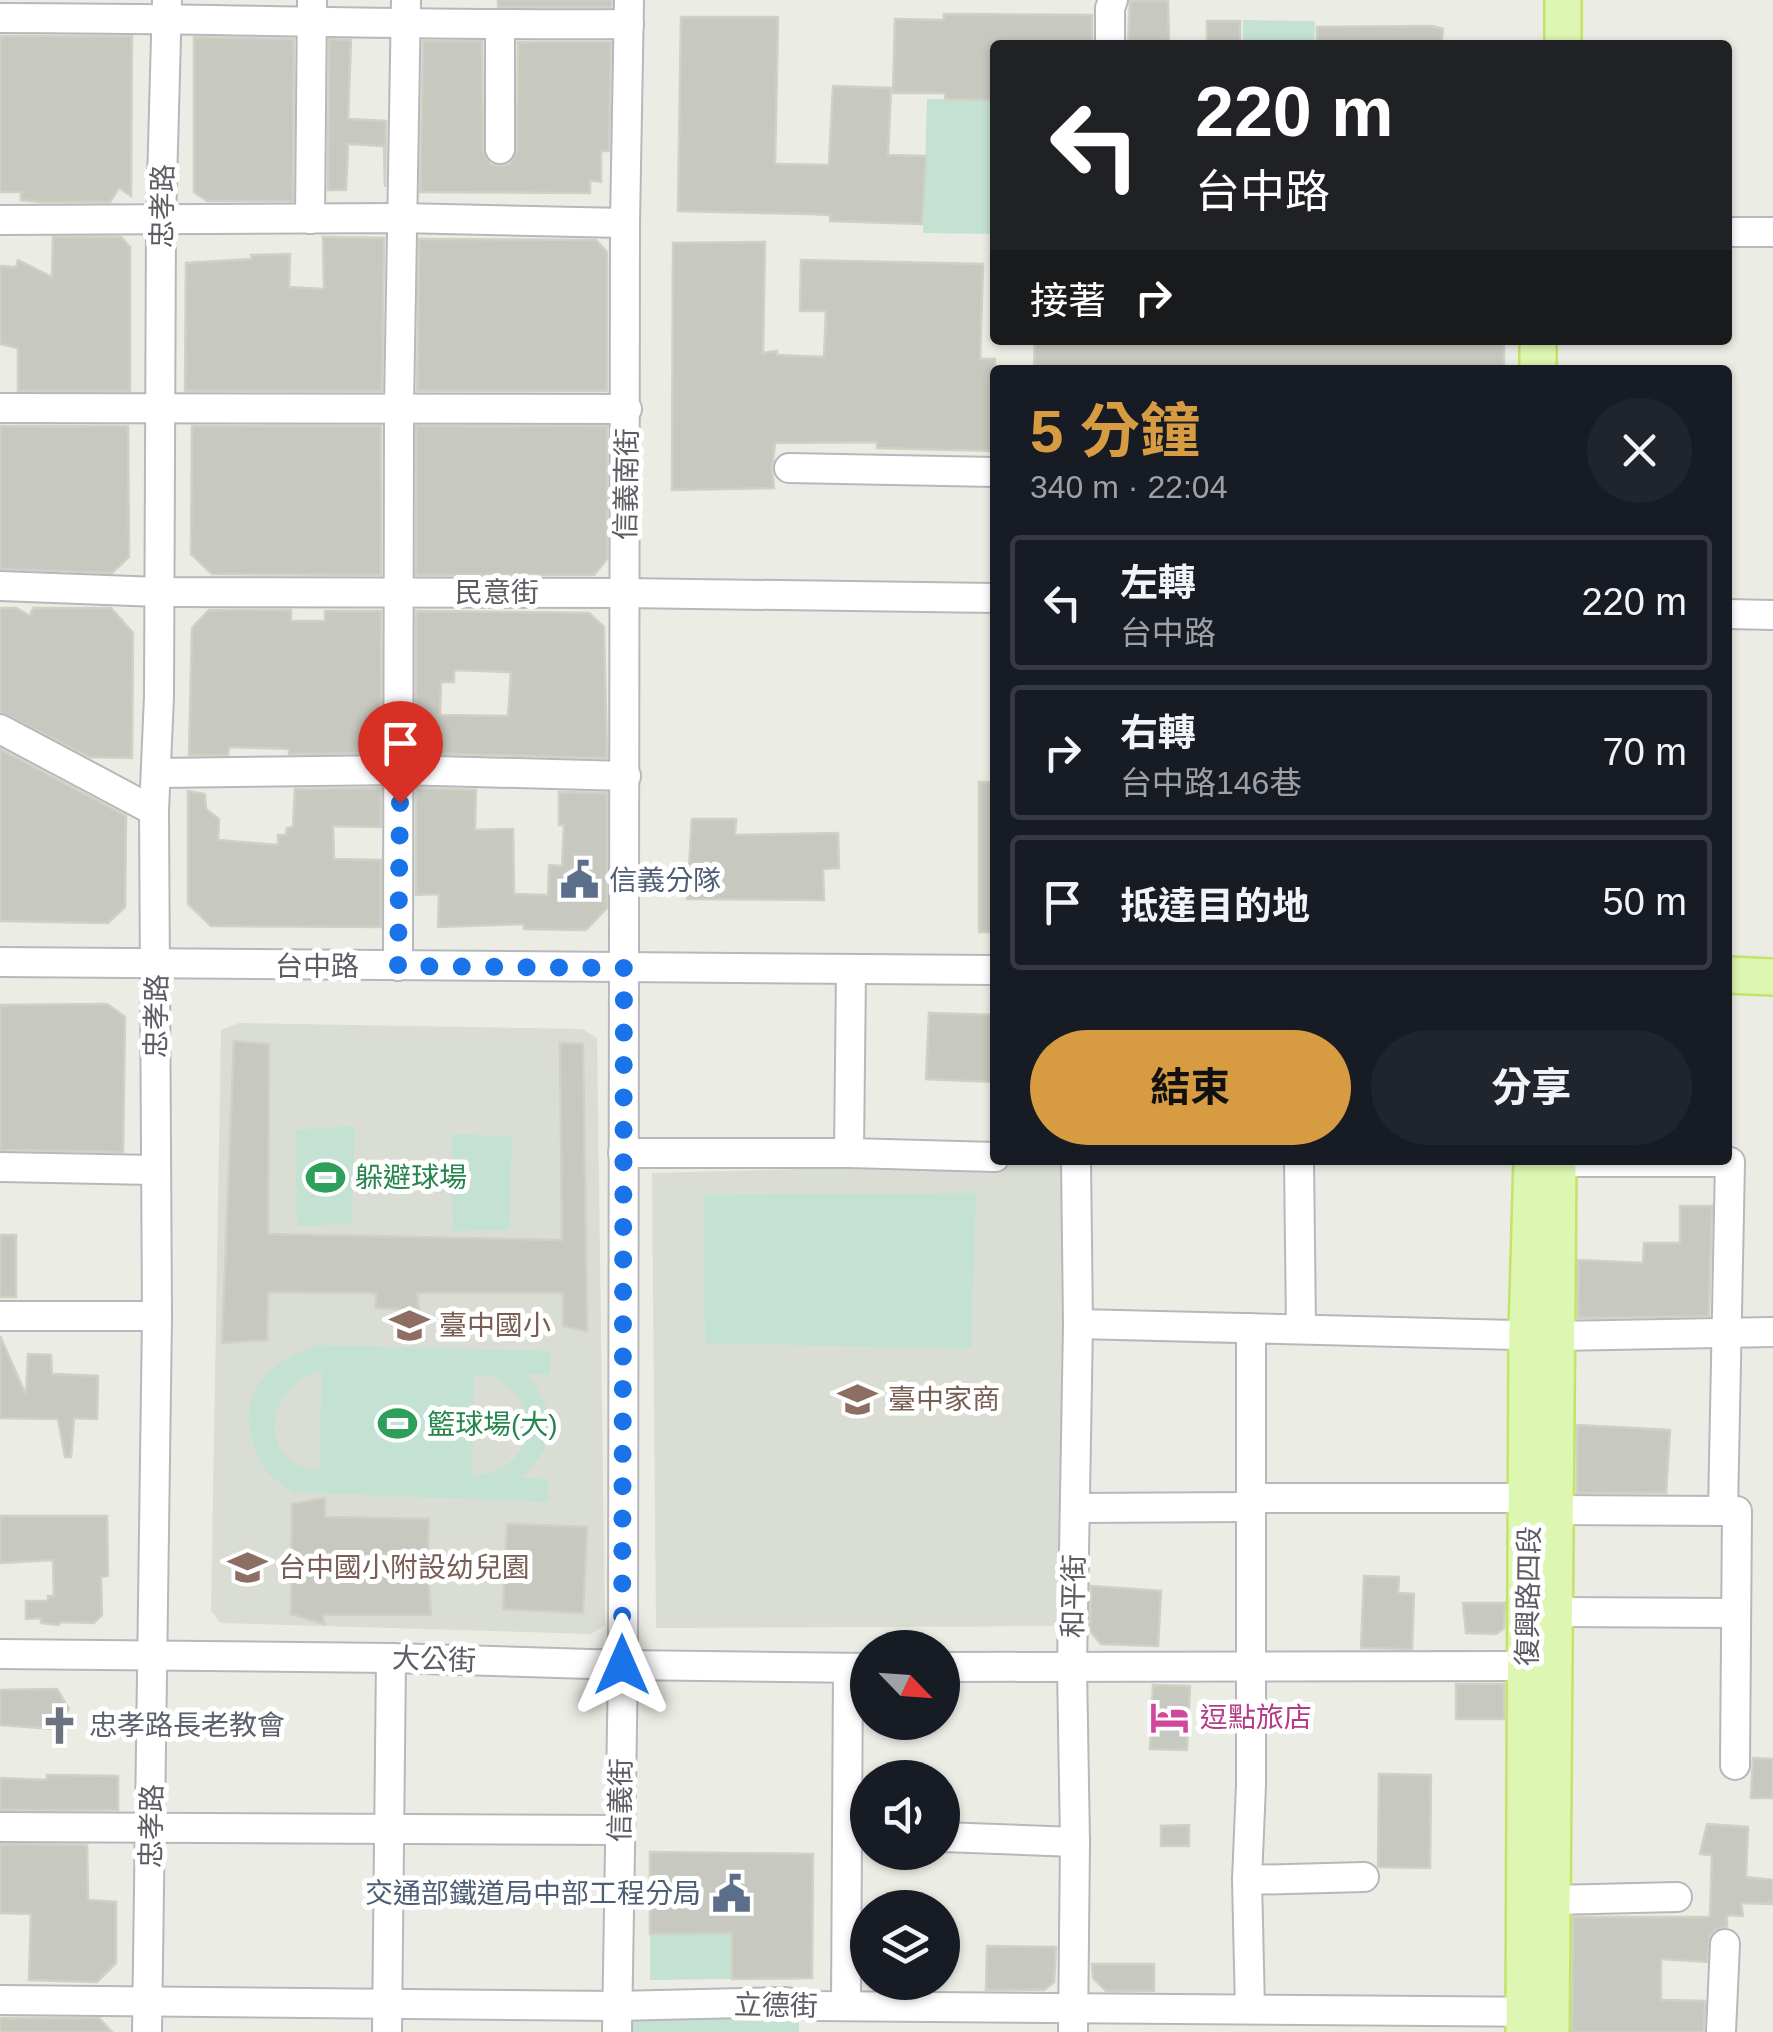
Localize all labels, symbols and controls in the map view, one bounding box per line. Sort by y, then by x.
text: 220 m [1195,73,1393,151]
icon: left [1030,80,1160,210]
street label: 忠孝路 [146,164,179,248]
text: 台中路 [1195,166,1330,217]
icon: right [1126,270,1181,325]
text: 接著 [1030,280,1106,322]
text: 5 分鐘 [1030,398,1200,465]
button: close [1587,398,1692,503]
street label: 信義南街 [610,428,643,540]
text: 340 m · 22:04 [1030,469,1227,505]
text: 左轉 [1120,562,1196,604]
icon: left [1035,575,1090,630]
street label: 民意街 [455,577,539,608]
text: 220 m [1581,581,1687,623]
text: 台中路 [1120,615,1216,651]
pin [358,701,443,804]
text: 右轉 [1120,712,1196,754]
icon: arrive [373,716,428,771]
icon: right [1035,725,1090,780]
text: 70 m [1603,731,1687,773]
text: 台中路146巷 [1120,765,1301,801]
public building icon: 信義分隊 [558,859,600,901]
place label: 信義分隊 [609,865,721,896]
icon: arrive [1035,875,1090,930]
text: 50 m [1603,881,1687,923]
text: 抵達目的地 [1120,885,1310,927]
street label: 台中路 [275,951,359,982]
street label: 忠孝路 [140,974,173,1058]
button: 結束 [1030,1030,1351,1145]
button: 分享 [1371,1030,1692,1145]
sports icon: 躲避球場 [304,1156,346,1198]
place label: 躲避球場 [355,1162,467,1193]
school or university icon: 臺中國小 [388,1304,430,1346]
place label: 臺中國小 [439,1310,551,1341]
school or university icon: 臺中家商 [837,1378,879,1420]
place label: 臺中家商 [888,1384,1000,1415]
sports icon: 籃球場(大) [376,1403,418,1445]
place label: 籃球場(大) [427,1409,558,1440]
street label: 復興路四段 [1512,1526,1545,1666]
school or university icon: 台中國小附設幼兒園 [227,1546,269,1588]
place label: 台中國小附設幼兒園 [278,1552,530,1583]
street label: 和平街 [1057,1554,1090,1638]
position arrow [570,1613,674,1717]
north arrow [850,1630,960,1740]
map controls [850,1630,960,2000]
street label: 大公街 [391,1643,477,1676]
hotel icon: 逗點旅店 [1149,1696,1191,1738]
place label: 逗點旅店 [1200,1702,1312,1733]
church icon: 忠孝路長老教會 [38,1704,80,1746]
place label: 忠孝路長老教會 [89,1710,285,1741]
street label: 信義街 [604,1758,637,1842]
button: sound [850,1760,960,1870]
street label: 忠孝路 [135,1784,168,1868]
public building icon: 交通部鐵道局中部工程分局 [710,1872,752,1914]
place label: 交通部鐵道局中部工程分局 [365,1878,701,1909]
button: layers [850,1890,960,2000]
street label: 立德街 [734,1989,818,2022]

